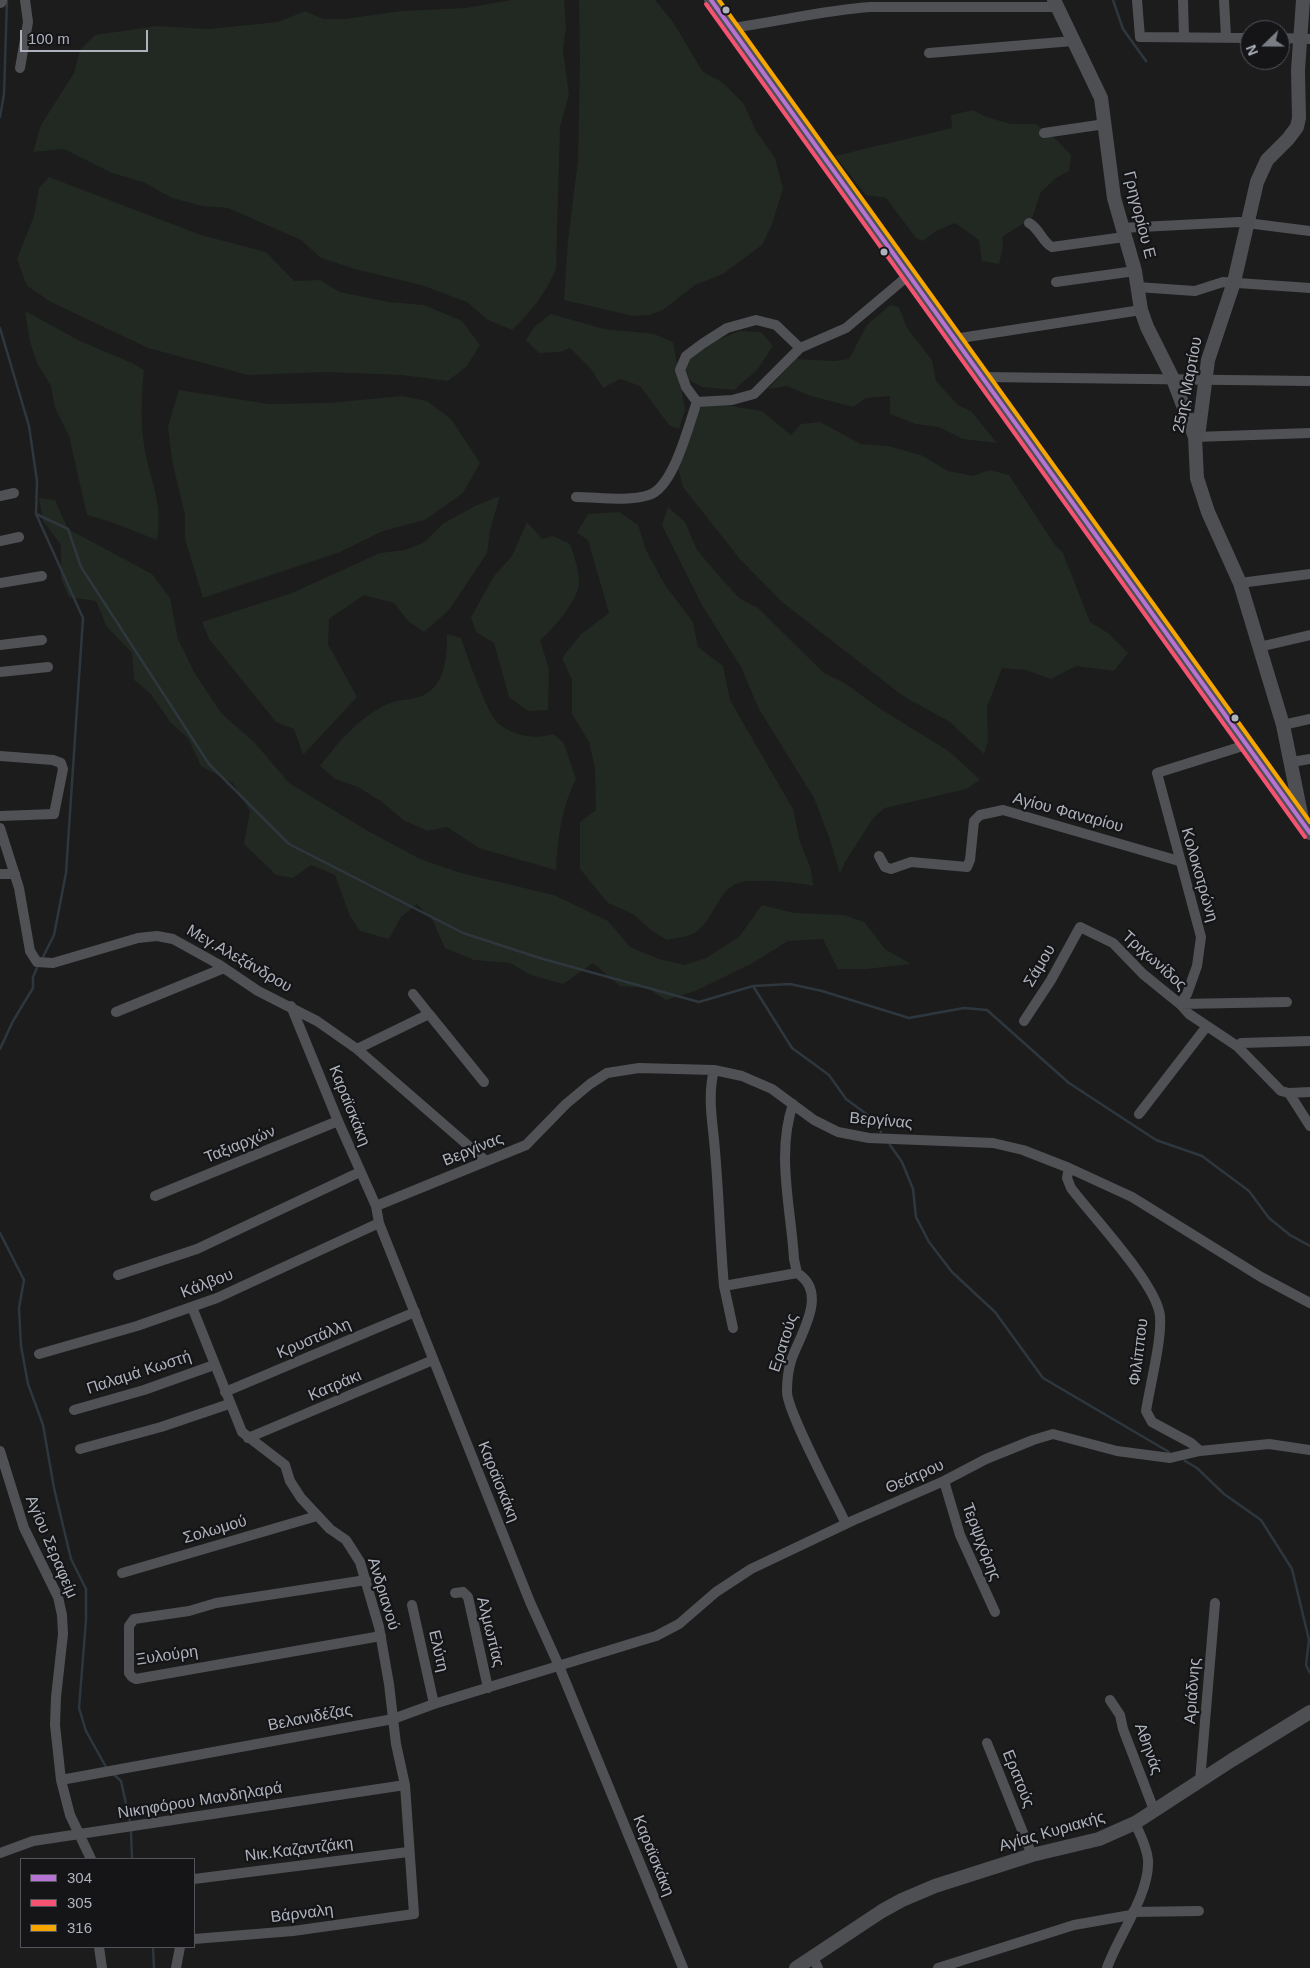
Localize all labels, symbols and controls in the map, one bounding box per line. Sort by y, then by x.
unlabelled marker [721,5,731,15]
scale bar [22,20,150,52]
north arrow [1240,20,1290,70]
text: 100 m [28,30,70,47]
text: N [1243,43,1261,58]
street label: Γρηγορίου Ε [1119,169,1159,261]
unlabelled marker [879,247,889,257]
street label: 25ης Μαρτίου [1169,335,1207,435]
unlabelled marker [1230,713,1240,723]
street label: Αγίου Φαναρίου [1011,789,1125,837]
street label: Κολοκοτρώνη [1176,826,1222,924]
street label: Μεγ.Αλεξάνδρου [183,921,295,997]
street label: Τριχωνίδος [1118,927,1190,995]
street label: Σάμου [1020,941,1060,991]
street label: Καραϊσκάκη [324,1063,374,1149]
street label: Βεργίνας [849,1109,913,1133]
street label: Ταξιαρχών [202,1122,278,1168]
street label: Βεργίνας [440,1129,506,1171]
street label: Κάλβου [178,1265,236,1303]
street label: Ερατούς [766,1311,802,1375]
street label: Κρυστάλλη [274,1315,354,1363]
street label: Φιλίππου [1125,1317,1153,1387]
street label: Παλαμά Κωστή [84,1347,194,1399]
street label: Κατράκι [305,1366,365,1406]
street label: Καραϊσκάκη [473,1439,523,1525]
street label: Θεάτρου [883,1456,947,1498]
street label: Αγίου Σεραφείμ [21,1493,81,1601]
street label: Τερψιχόρης [957,1500,1005,1584]
street label: Σολωμού [181,1512,249,1548]
street label: Ανδριανού [363,1555,403,1633]
street label: Αλμωπίας [472,1595,508,1669]
street label: Ελύτη [424,1628,452,1674]
street label: Ξυλούρη [135,1642,199,1670]
street label: Αριάδνης [1181,1657,1205,1725]
street label: Βελανιδέζας [266,1700,354,1736]
street label: Αθηνάς [1130,1721,1166,1777]
street label: Ερατούς [998,1747,1038,1811]
street label: Νικηφόρου Μανδηλαρά [116,1779,284,1823]
street label: Αγίας Κυριακής [997,1808,1107,1856]
street label: Καραϊσκάκη [628,1813,678,1899]
street label: Νικ.Καζαντζάκη [244,1834,354,1866]
legend [20,1858,195,1948]
text: 304 [67,1869,92,1886]
text: 305 [67,1894,92,1911]
street label: Βάρναλη [269,1901,335,1927]
text: 316 [67,1919,92,1936]

